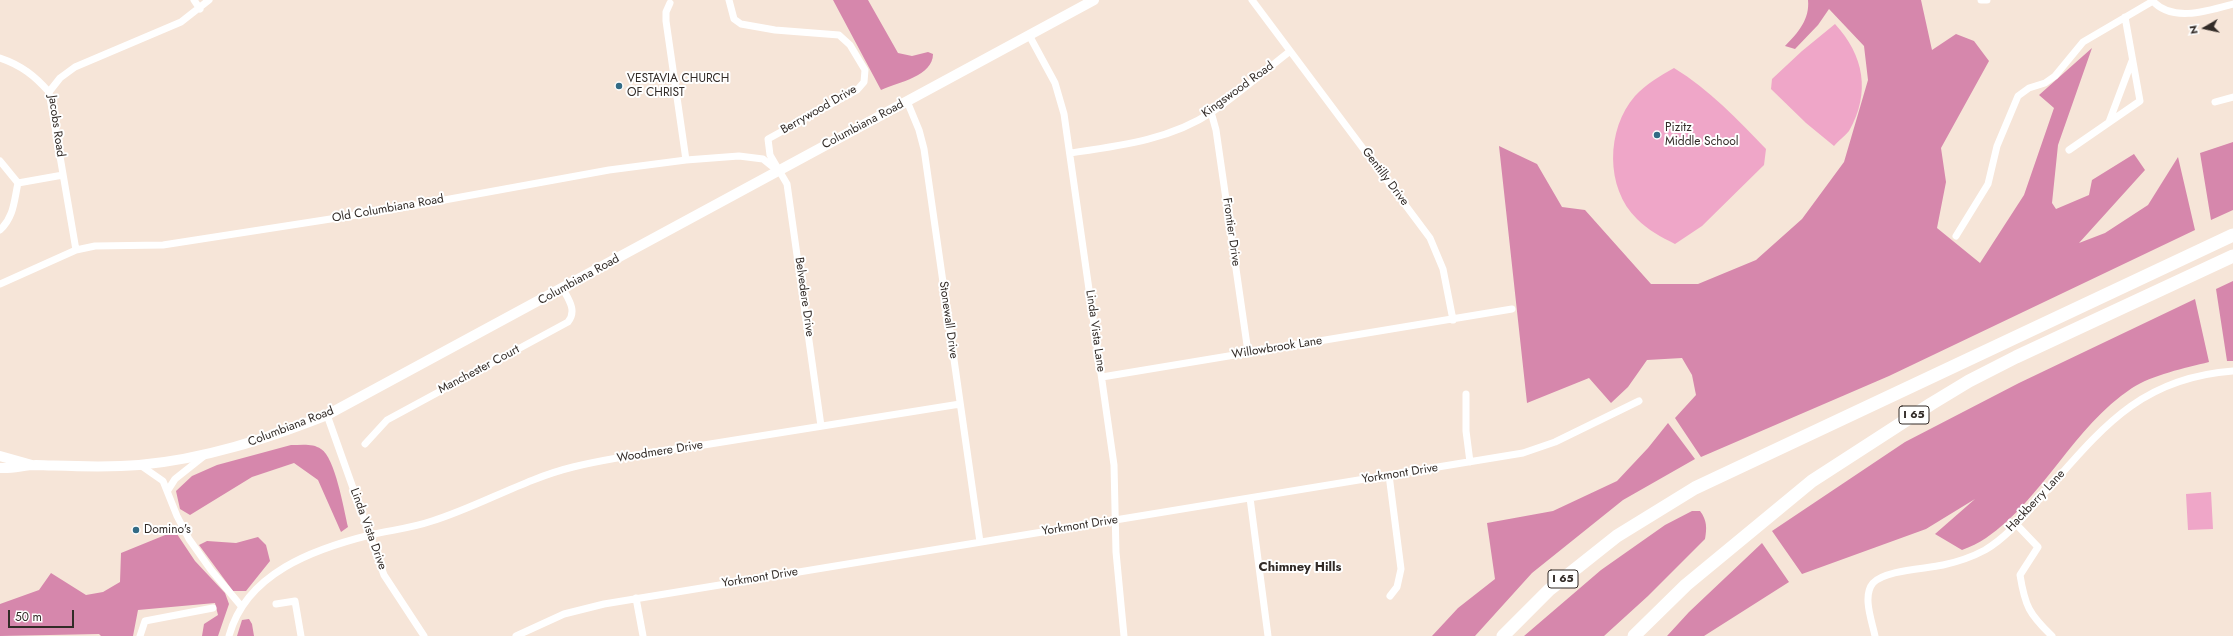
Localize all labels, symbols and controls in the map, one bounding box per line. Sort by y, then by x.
north arrow [2185,8,2225,48]
text: N [2185,24,2202,35]
street label: Kingswood Road [1199,59,1277,121]
place label: VESTAVIA CHURCH OF CHRIST [627,72,729,100]
marker: VESTAVIA CHURCH OF CHRIST [614,81,624,91]
street label: Berrywood Drive [778,82,860,138]
street label: Jacobs Road [45,94,67,158]
street label: Columbiana Road [820,97,906,153]
place label: Pizitz Middle School [1665,121,1739,149]
marker: Pizitz Middle School [1652,130,1662,140]
street label: Gentilly Drive [1359,145,1411,209]
street label: Old Columbiana Road [331,192,445,226]
street label: Frontier Drive [1219,197,1243,267]
street label: Columbiana Road [536,252,622,308]
street label: Belvedere Drive [791,256,817,338]
street label: Stonewall Drive [935,280,961,360]
street label: Linda Vista Lane [1082,289,1108,373]
street label: Willowbrook Lane [1231,334,1323,362]
street label: Manchester Court [436,343,522,397]
street label: Columbiana Road [246,404,336,450]
road number: I 65 [1899,406,1929,424]
street label: Woodmere Drive [616,438,704,466]
street label: Yorkmont Drive [1361,461,1439,487]
street label: Hackberry Lane [2004,467,2068,535]
street label: Linda Vista Drive [347,486,389,572]
street label: Yorkmont Drive [1041,513,1119,539]
place label: Domino's [144,523,191,537]
marker: Domino's [131,525,141,535]
district label: Chimney Hills [1259,560,1341,576]
street label: Yorkmont Drive [721,565,799,591]
road number: I 65 [1548,570,1578,588]
scale bar [10,602,76,628]
text: 50 m [15,608,42,626]

